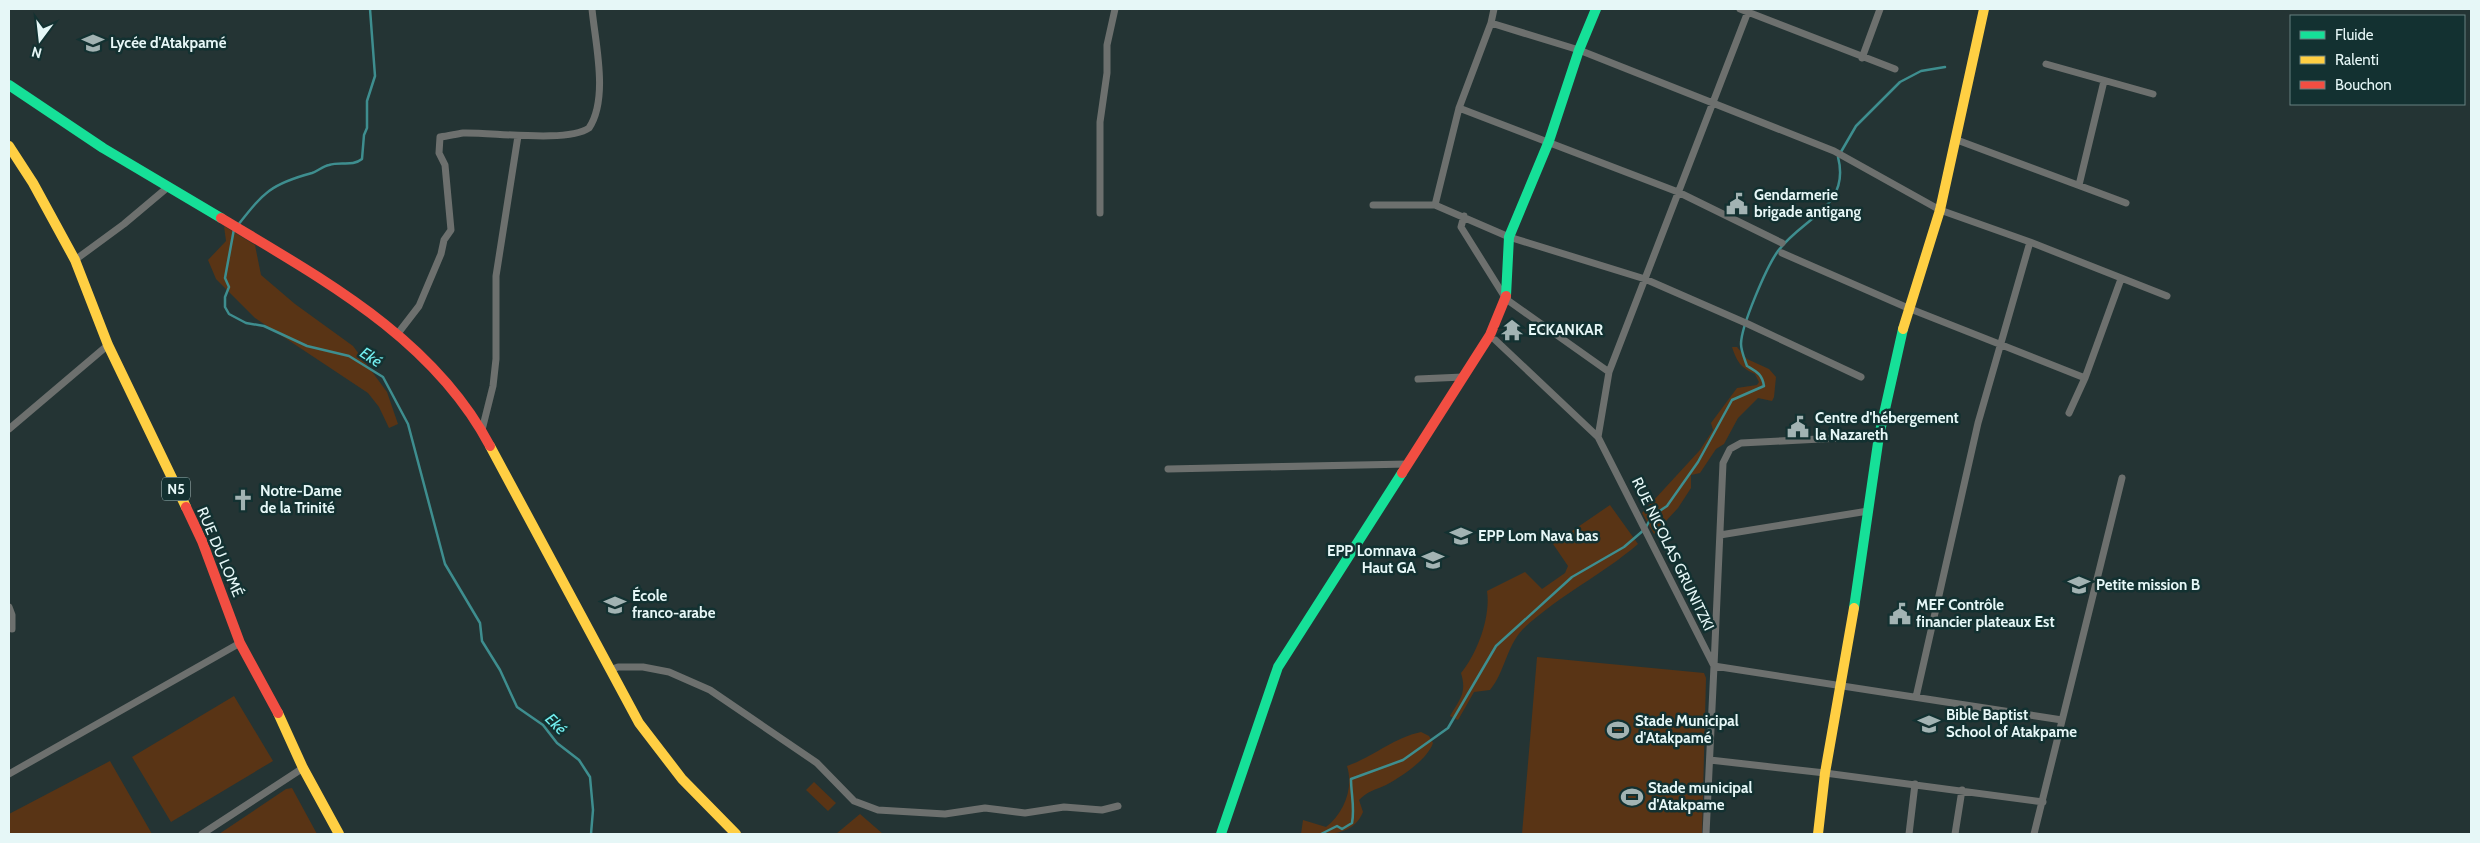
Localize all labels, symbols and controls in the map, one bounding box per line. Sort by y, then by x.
north arrow [15,15,65,65]
legend [2290,15,2465,105]
text: Fluide [2335,26,2374,44]
school or university icon: Lycée d'Atakpamé [80,30,106,56]
place label: Lycée d'Atakpamé [110,34,227,52]
text: N [30,43,44,63]
text: Ralenti [2335,51,2379,69]
text: Bouchon [2335,76,2392,94]
place label: Gendarmerie brigade antigang [1754,186,1861,221]
public building icon: Gendarmerie brigade antigang [1724,191,1750,217]
temple icon: ECKANKAR [1499,317,1525,343]
place label: ECKANKAR [1528,321,1604,339]
water label: Eké [357,343,385,371]
place label: Centre d'hébergement la Nazareth [1815,409,1959,444]
public building icon: Centre d'hébergement la Nazareth [1785,414,1811,440]
street label: RUE NICOLAS GRUNITZKI [1628,474,1718,634]
road number: N5 [162,478,190,500]
place label: Notre-Dame de la Trinité [260,482,342,517]
church icon: Notre-Dame de la Trinité [230,487,256,513]
street label: RUE DU LOMÉ [193,504,248,600]
school or university icon: EPP Lom Nava bas [1448,523,1474,549]
place label: EPP Lom Nava bas [1478,527,1598,545]
place label: EPP Lomnava Haut GA [1327,542,1417,577]
school or university icon: EPP Lomnava Haut GA [1420,547,1446,573]
school or university icon: Petite mission B [2066,572,2092,598]
place label: Petite mission B [2096,576,2200,594]
place label: École franco-arabe [632,586,716,622]
school or university icon: École franco-arabe [602,592,628,618]
place label: MEF Contrôle financier plateaux Est [1916,596,2055,631]
public building icon: MEF Contrôle financier plateaux Est [1887,601,1913,627]
place label: Bible Baptist School of Atakpame [1946,706,2077,741]
water label: Eké [541,709,571,739]
school or university icon: Bible Baptist School of Atakpame [1916,711,1942,737]
place label: Stade Municipal d'Atakpamé [1635,712,1739,747]
sports icon: Stade Municipal d'Atakpamé [1605,717,1631,743]
place label: Stade municipal d'Atakpame [1648,779,1752,814]
sports icon: Stade municipal d'Atakpame [1619,784,1645,810]

